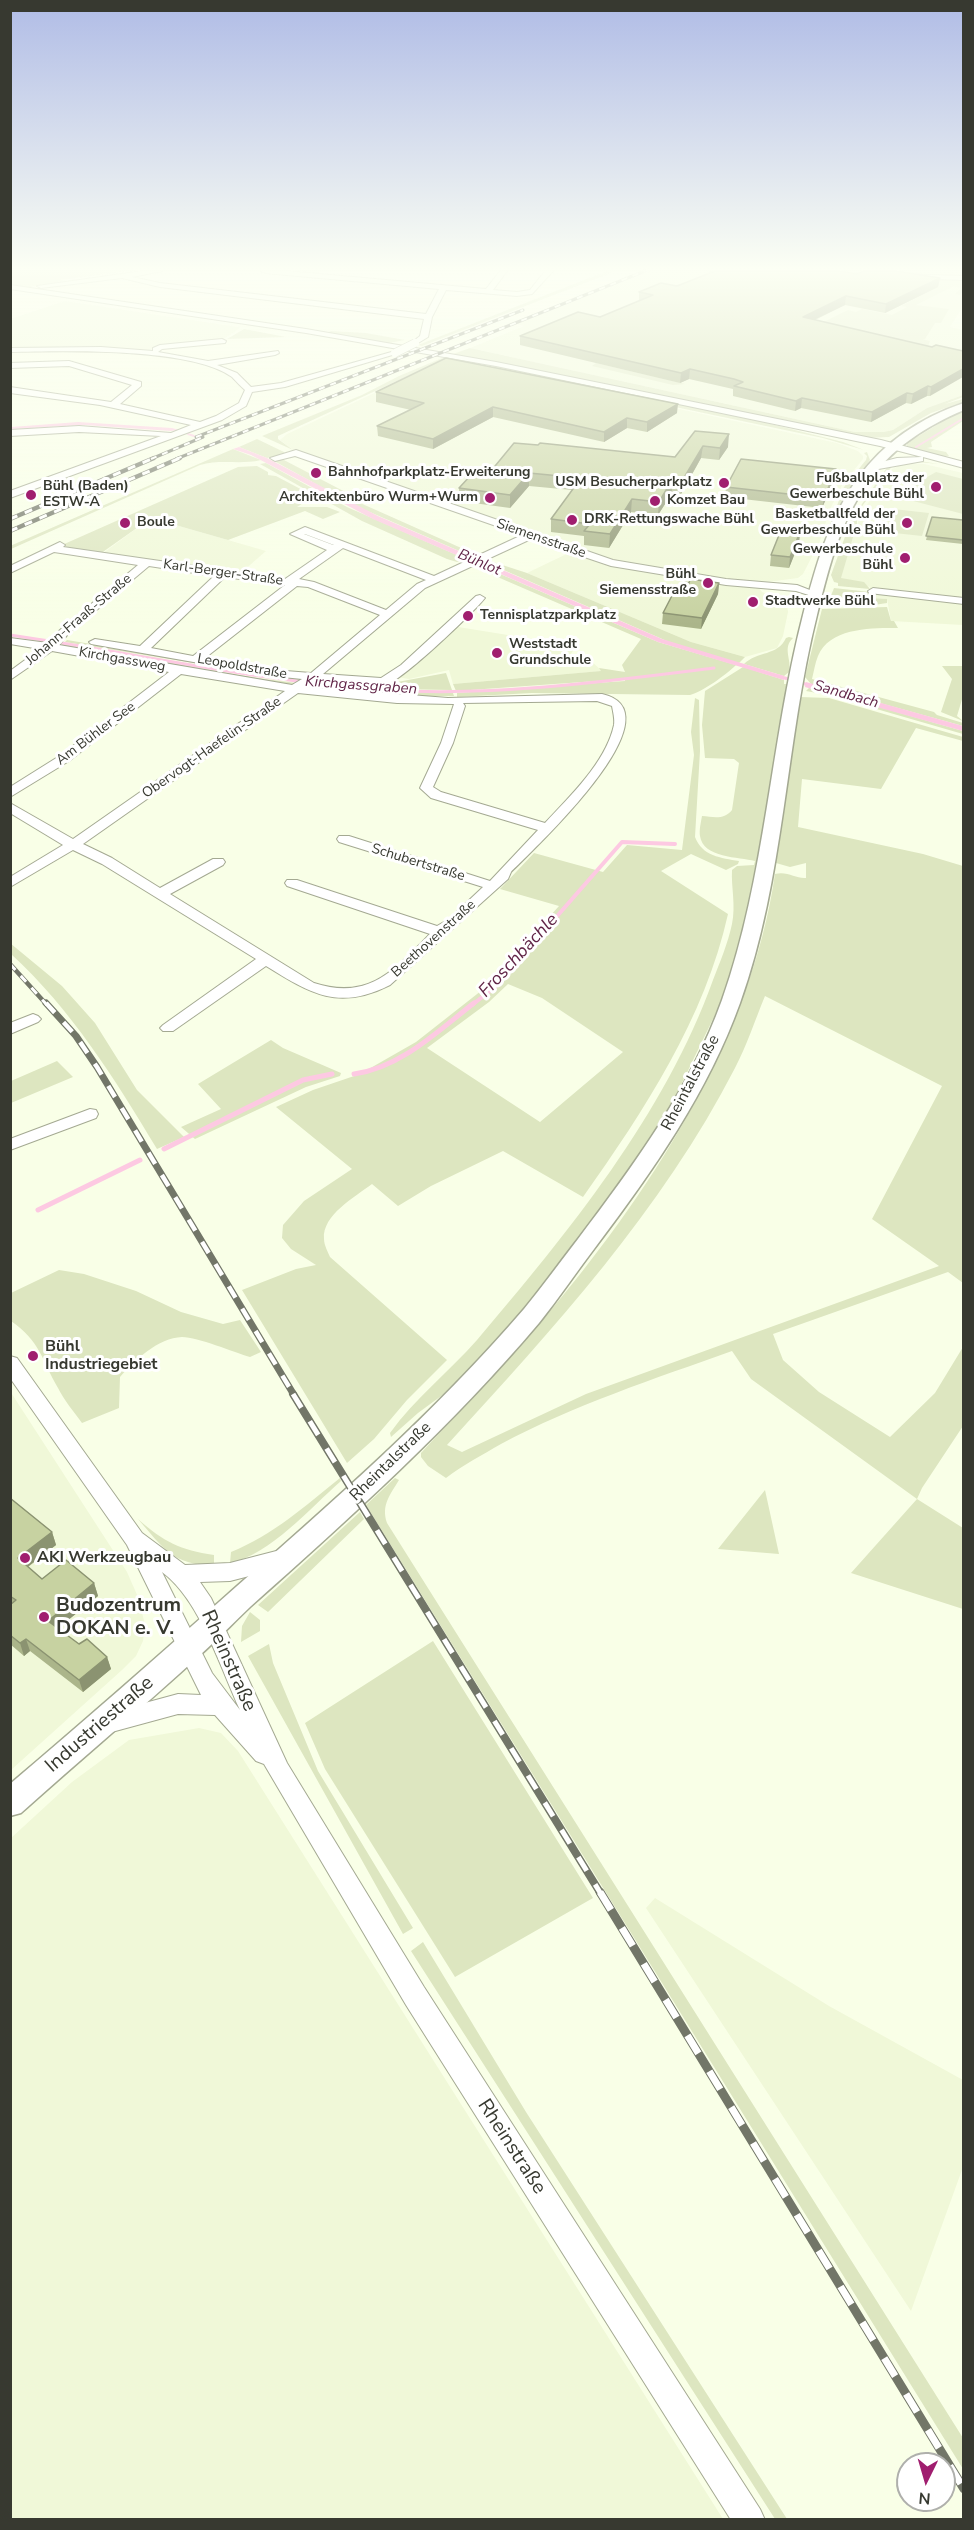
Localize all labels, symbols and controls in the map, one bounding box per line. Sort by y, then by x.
place label: Bahnhofparkplatz-Erweiterung [328,465,531,481]
marker: Bahnhofparkplatz-Erweiterung [309,466,323,480]
place label: Fußballplatz der Gewerbeschule Bühl [789,471,924,503]
place label: USM Besucherparkplatz [555,475,712,491]
marker: USM Besucherparkplatz [717,476,731,490]
place label: Bühl (Baden) ESTW-A [43,479,129,512]
marker: Fußballplatz der Gewerbeschule Bühl [929,480,943,494]
marker: Bühl (Baden) ESTW-A [24,488,38,502]
place label: Architektenbüro Wurm+Wurm [279,490,478,506]
marker: Architektenbüro Wurm+Wurm [483,491,497,505]
place label: Komzet Bau [667,493,745,509]
marker: Komzet Bau [648,494,662,508]
place label: Basketballfeld der Gewerbeschule Bühl [760,507,895,540]
place label: DRK-Rettungswache Bühl [584,512,754,528]
marker: DRK-Rettungswache Bühl [565,513,579,527]
place label: Boule [137,515,175,531]
marker: Boule [118,516,132,530]
street label: Siemensstraße [494,516,588,562]
marker: Basketballfeld der Gewerbeschule Bühl [900,516,914,530]
place label: Gewerbeschule Bühl [793,542,893,574]
water label: Bühlot [455,546,503,580]
marker: Gewerbeschule Bühl [898,551,912,565]
street label: Karl-Berger-Straße [162,556,284,590]
place label: Bühl Siemensstraße [599,567,696,600]
street label: Johann-Fraaß-Straße [23,571,135,669]
marker: Bühl Siemensstraße [701,576,715,590]
place label: Stadtwerke Bühl [765,594,875,610]
marker: Stadtwerke Bühl [746,595,760,609]
place label: Tennisplatzparkplatz [480,608,616,624]
marker: Tennisplatzparkplatz [461,609,475,623]
place label: Weststadt Grundschule [509,637,591,670]
street label: Kirchgassweg [77,644,167,676]
marker: Weststadt Grundschule [490,646,504,660]
street label: Leopoldstraße [196,651,288,683]
water label: Kirchgassgraben [304,673,418,699]
water label: Sandbach [812,677,880,713]
street label: Obervogt-Haefelin-Straße [139,694,285,802]
street label: Am Bühler See [53,699,139,769]
street label: Schubertstraße [369,841,467,885]
street label: Beethovenstraße [388,897,480,981]
water label: Froschbächle [475,910,563,1002]
street label: Rheintalstraße [658,1032,724,1134]
place label: Bühl Industriegebiet [45,1337,157,1375]
marker: Bühl Industriegebiet [26,1349,40,1363]
street label: Rheintalstraße [346,1418,436,1506]
place label: AKI Werkzeugbau [37,1548,171,1568]
marker: AKI Werkzeugbau [18,1551,32,1565]
place label: Budozentrum DOKAN e. V. [56,1594,181,1641]
street label: Rheinstraße [195,1607,261,1715]
marker: Budozentrum DOKAN e. V. [37,1610,51,1624]
street label: Industriestraße [41,1672,159,1778]
street label: Rheinstraße [471,2095,551,2199]
north arrow [896,2452,956,2512]
text: N [918,2486,932,2509]

